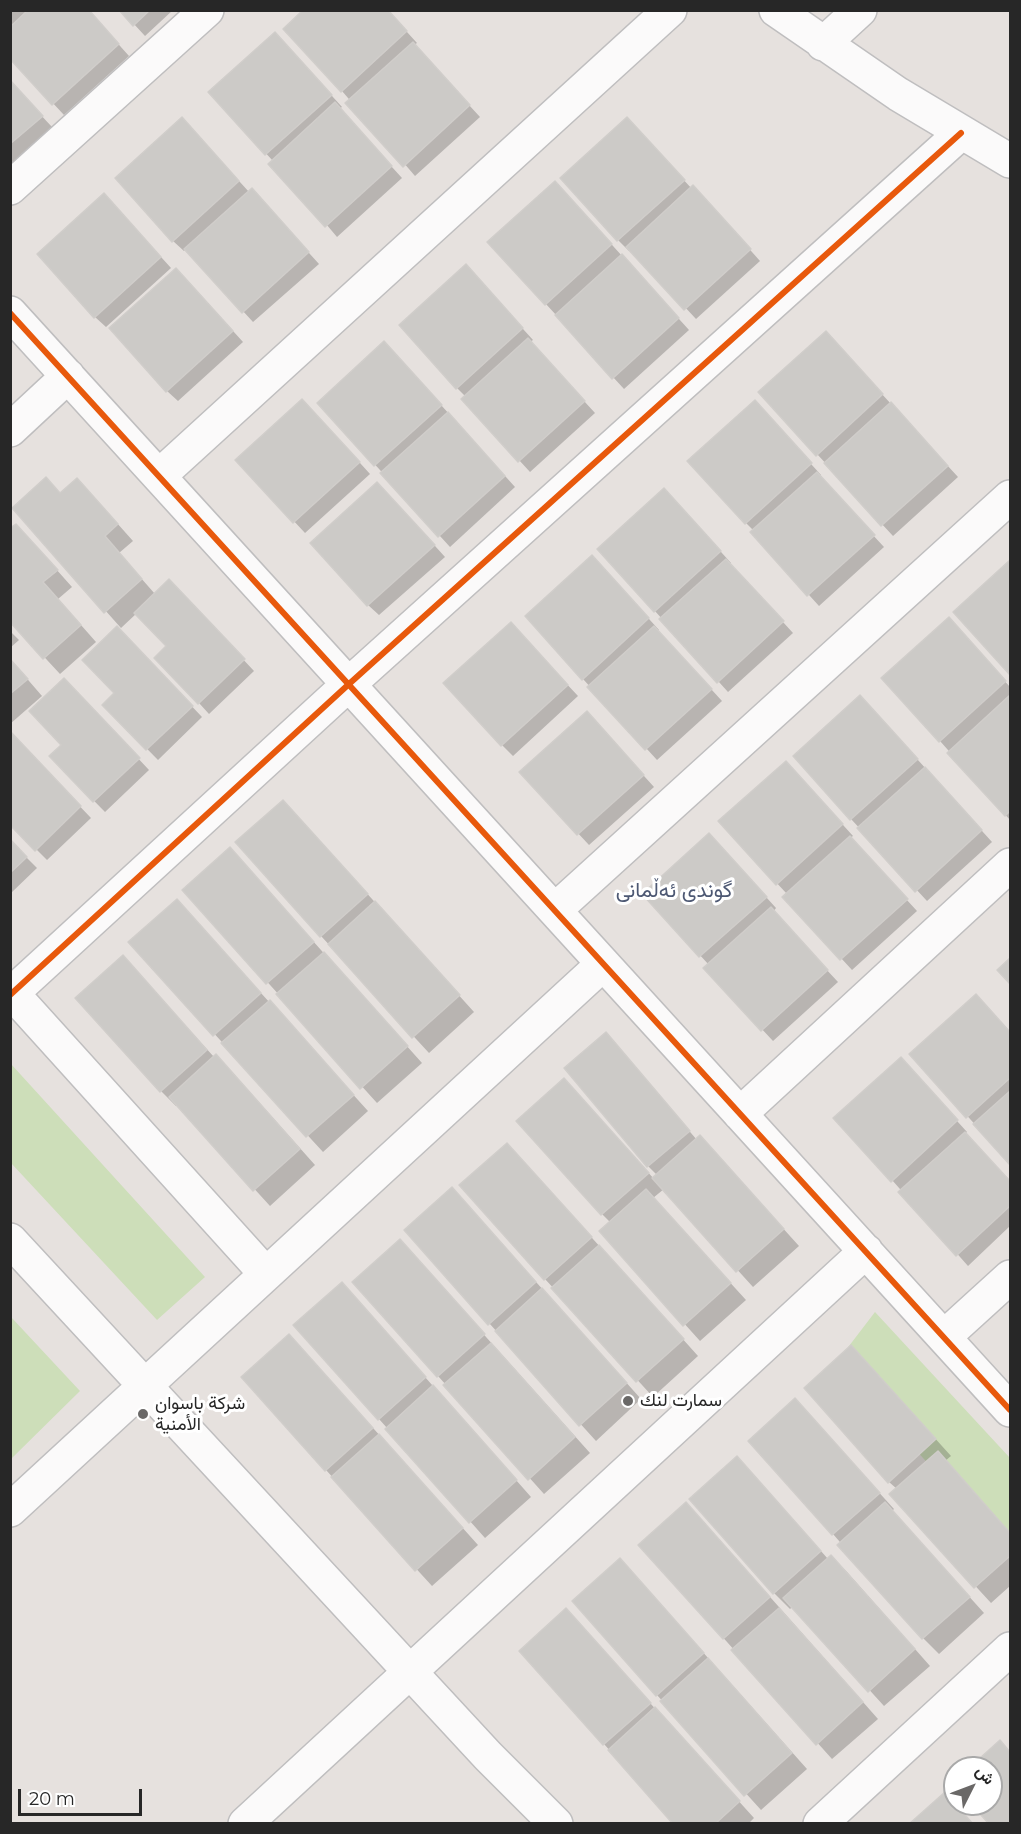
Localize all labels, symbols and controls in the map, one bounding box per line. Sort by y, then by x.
district label: گوندی ئەڵمانی [616,878,732,904]
place label: سمارت لنك [640,1390,722,1412]
place label: شركة باسوان الأمنية [155,1393,245,1436]
marker: سمارت لنك [621,1394,635,1408]
marker: شركة باسوان الأمنية [136,1407,150,1421]
north arrow [943,1756,1003,1816]
text: ش [972,1761,999,1788]
scale bar [21,1777,146,1815]
text: 20 m [29,1788,75,1810]

